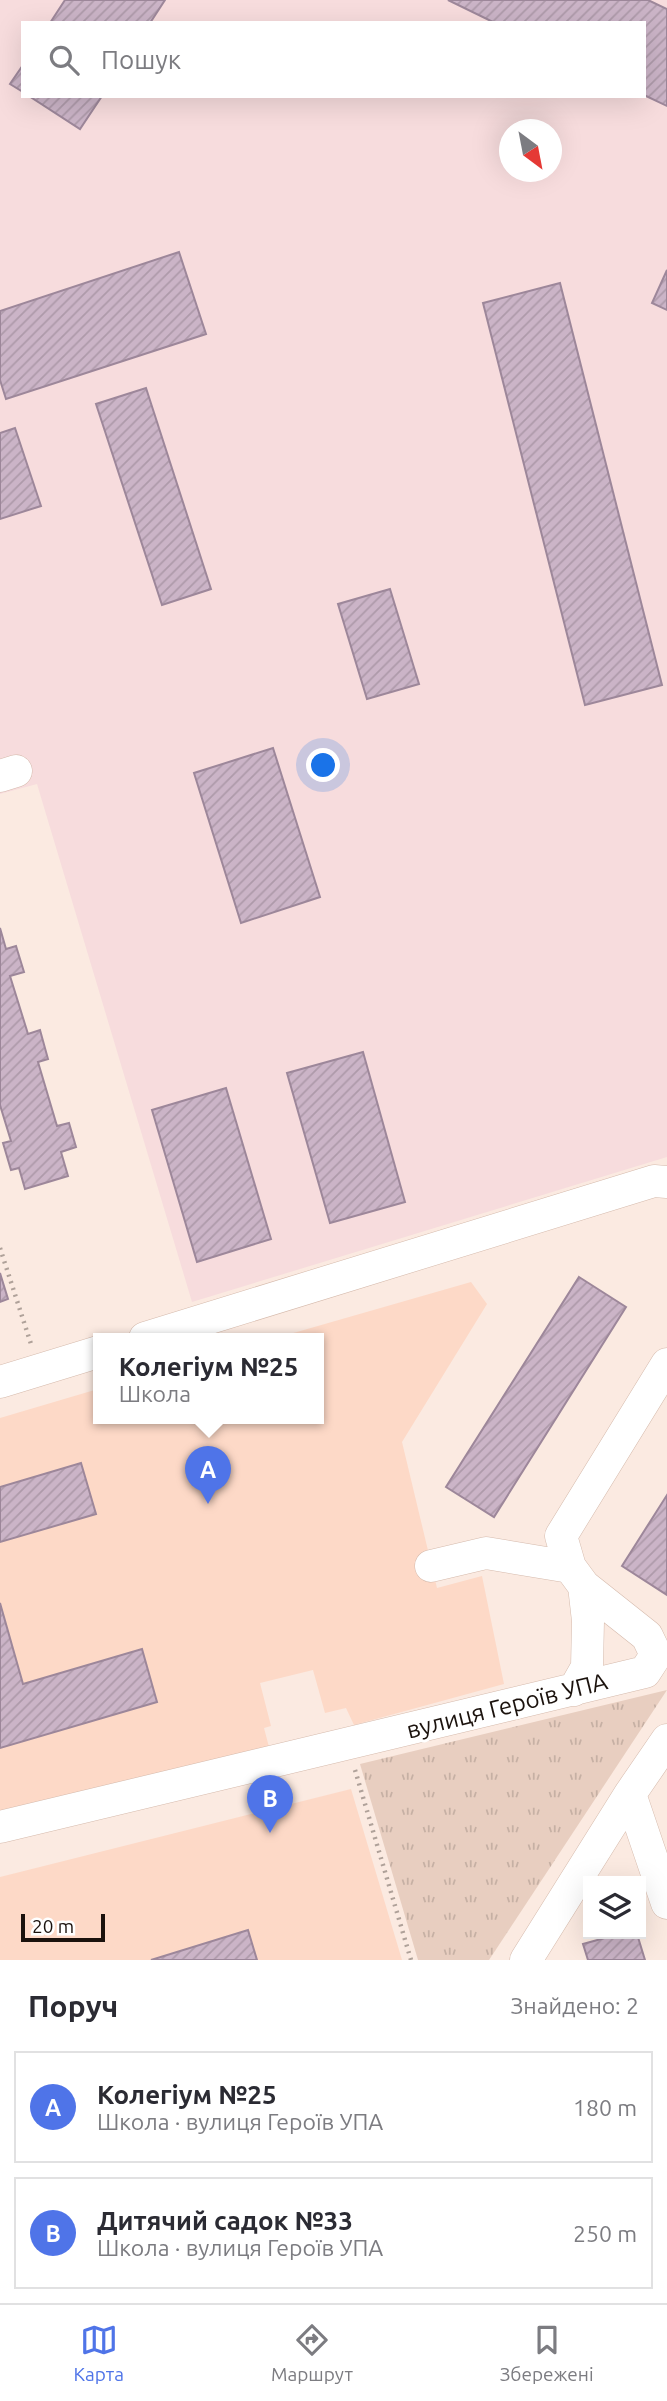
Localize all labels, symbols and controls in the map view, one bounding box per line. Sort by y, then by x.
search box [21,21,646,98]
icon: search [45,41,83,79]
text: Пошук [101,45,181,74]
north arrow [499,119,562,182]
your location [306,748,340,782]
popup [93,1333,324,1424]
text: Колегіум №25 [119,1352,298,1381]
text: Школа [119,1381,191,1406]
pin: A [185,1446,231,1504]
street label: вулиця Героїв УПА [404,1667,611,1744]
pin: B [247,1775,293,1833]
map controls [583,1876,646,1939]
button: layers [583,1876,646,1939]
scale bar [21,1911,105,1943]
text: 20 m [32,1915,74,1937]
text: Поруч [28,1989,118,2023]
text: Знайдено: 2 [510,1993,639,2018]
text: Колегіум №25 [97,2080,277,2109]
text: A [45,2095,61,2120]
text: 180 m [573,2095,637,2120]
text: Школа · вулиця Героїв УПА [97,2109,383,2134]
text: Дитячий садок №33 [97,2206,353,2235]
text: B [45,2221,61,2246]
text: 250 m [573,2221,637,2246]
text: Школа · вулиця Героїв УПА [97,2235,383,2260]
tab: Карта [73,2321,124,2385]
tab: Маршрут [271,2321,353,2385]
tab: Збережені [500,2321,594,2385]

